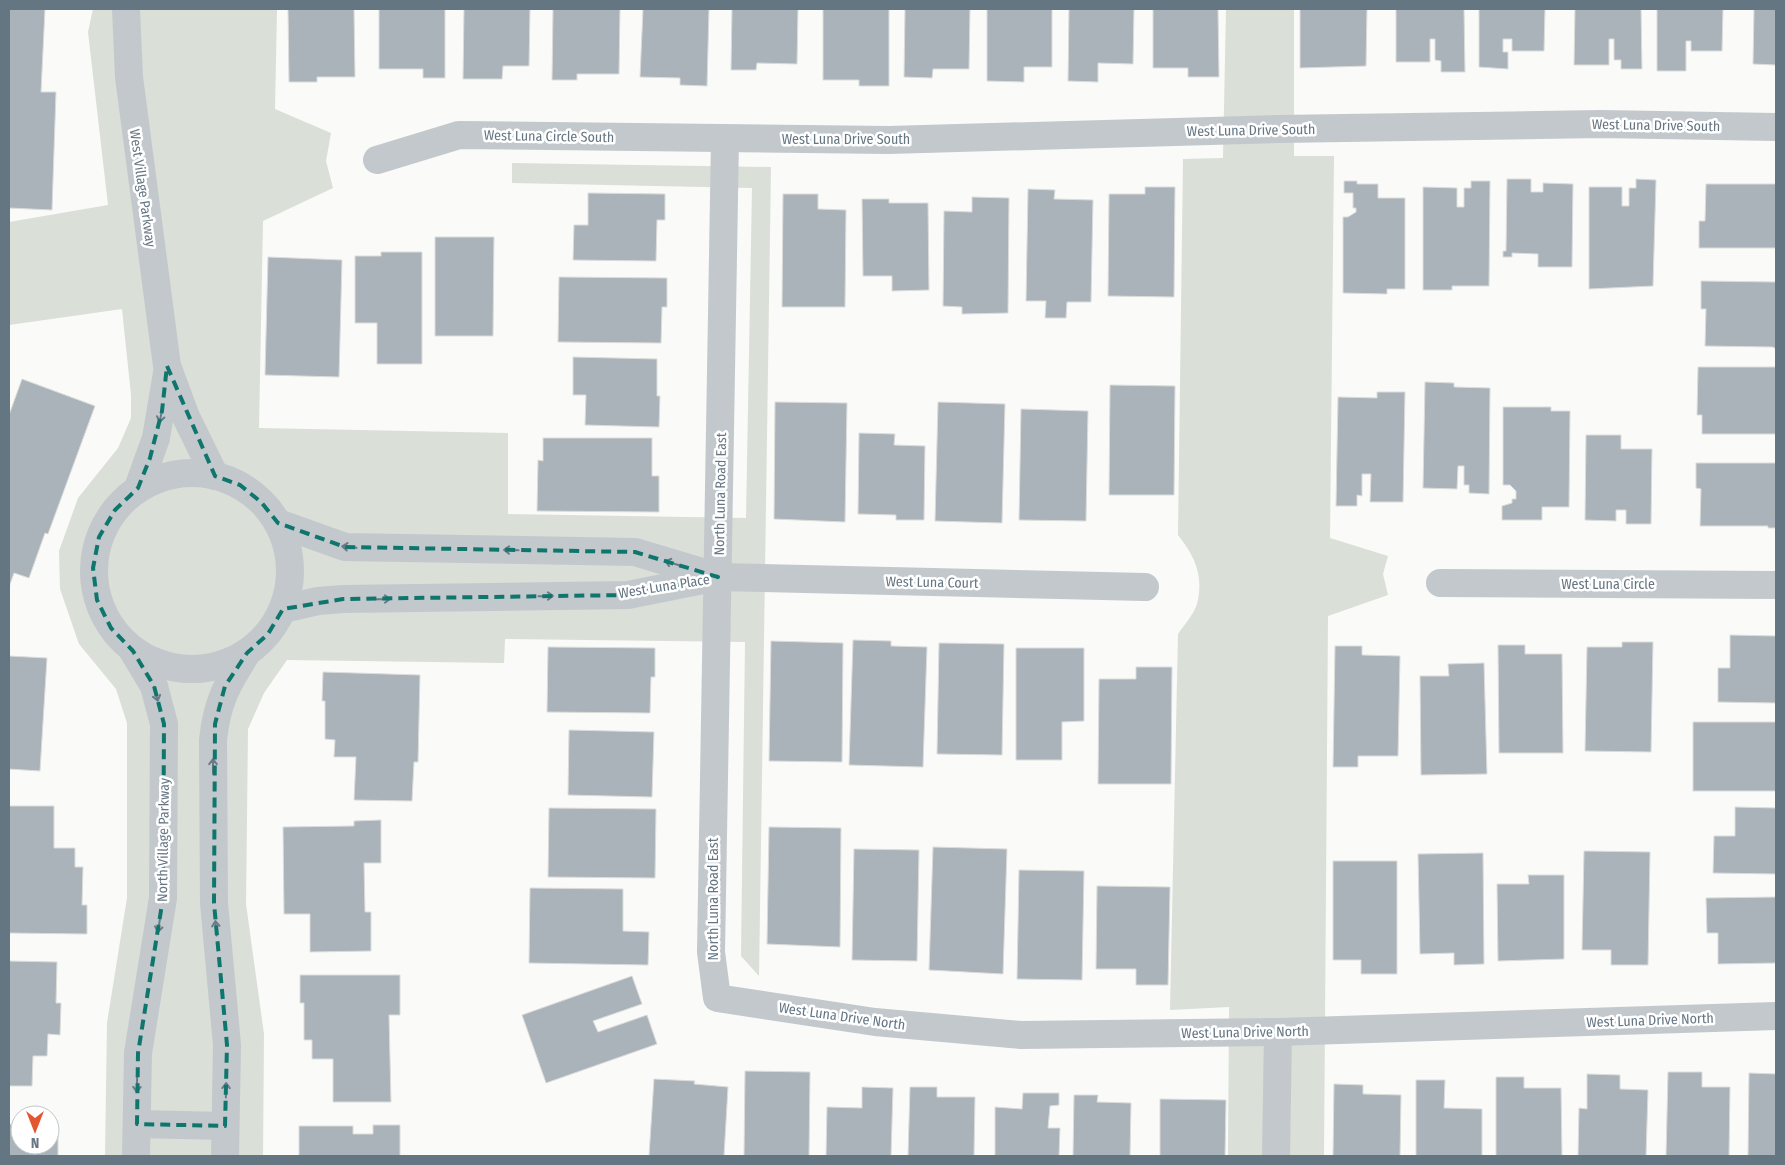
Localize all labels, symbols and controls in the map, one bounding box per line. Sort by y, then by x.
street label: West Luna Drive South [1592,116,1720,135]
street label: West Luna Drive South [1187,121,1315,140]
street label: West Luna Circle South [484,127,614,146]
street label: West Village Parkway [126,128,159,249]
street label: West Luna Drive South [782,131,910,148]
one-way arrow [156,406,166,422]
street label: North Luna Road East [711,432,730,556]
one-way arrow [341,542,357,552]
one-way arrow [503,545,520,555]
one-way arrow [664,558,680,568]
street label: West Luna Place [617,571,711,602]
street label: West Luna Court [885,573,979,592]
street label: West Luna Circle [1561,576,1655,593]
one-way arrow [537,591,553,601]
one-way arrow [375,594,391,603]
one-way arrow [152,685,161,701]
one-way arrow [208,758,218,774]
street label: North Village Parkway [154,777,173,902]
street label: North Luna Road East [705,837,722,960]
one-way arrow [153,916,163,932]
one-way arrow [211,920,221,936]
street label: West Luna Drive North [778,999,906,1034]
street label: West Luna Drive North [1586,1010,1714,1031]
street label: West Luna Drive North [1181,1023,1309,1042]
one-way arrow [132,1077,142,1093]
one-way arrow [221,1082,231,1098]
north arrow [10,1105,60,1155]
text: N [31,1134,39,1151]

